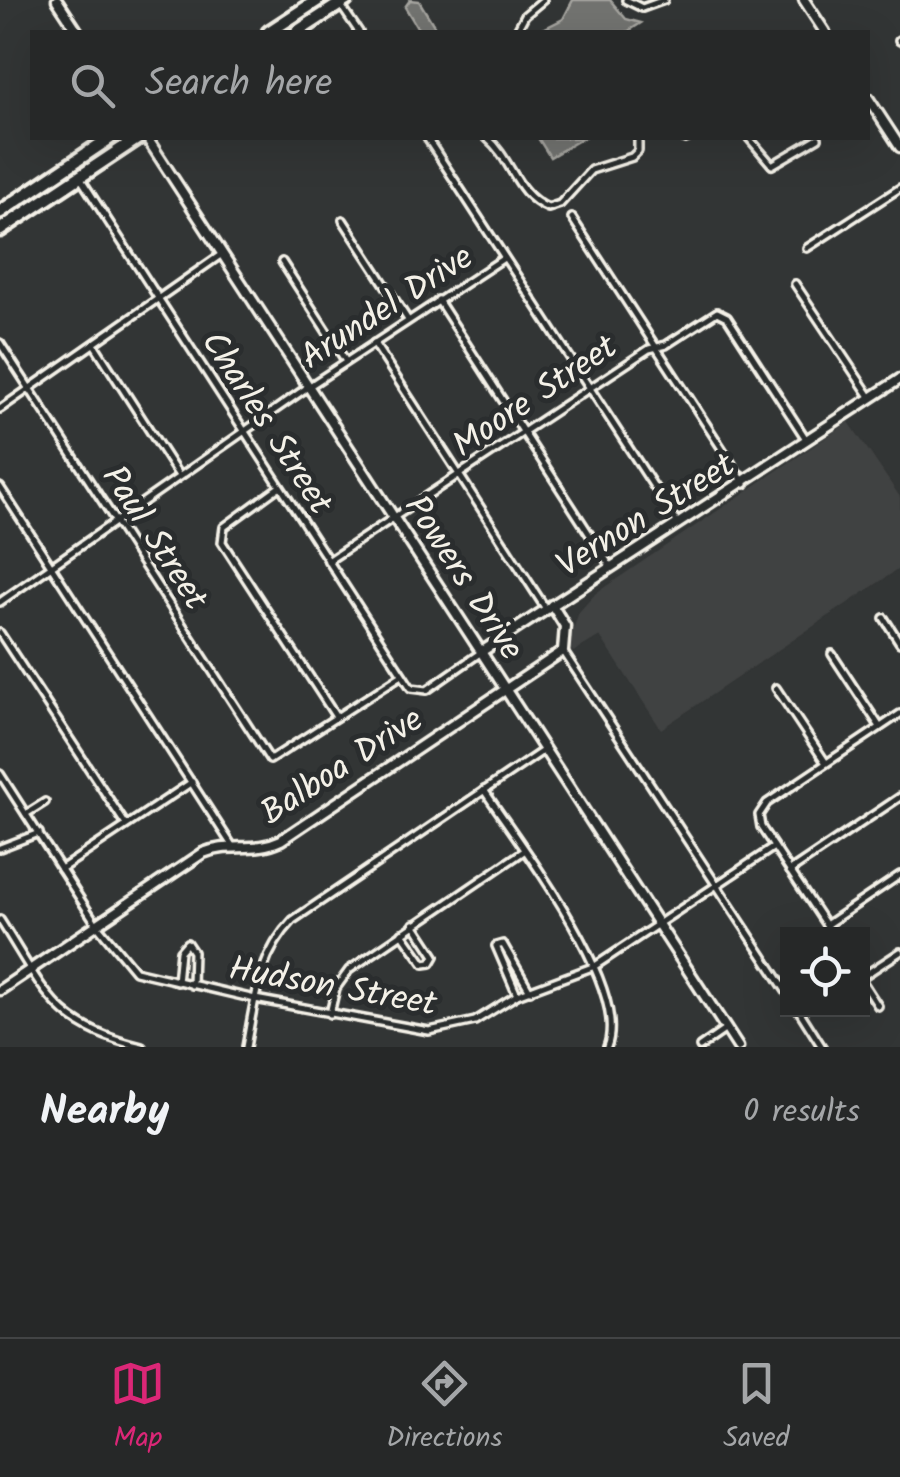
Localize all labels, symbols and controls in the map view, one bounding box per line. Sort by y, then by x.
search box [30,30,870,140]
text: Search here [145,55,332,115]
icon: search [65,58,120,113]
street label: Arundel Drive [290,231,486,386]
street label: Charles Street [185,320,346,527]
street label: Moore Street [441,321,630,474]
street label: Vernon Street [546,439,747,594]
street label: Paul Street [85,455,222,623]
street label: Powers Drive [388,485,537,673]
street label: Balboa Drive [250,694,436,841]
map controls [780,927,870,1017]
button: locate [780,927,870,1017]
street label: Hudson Street [224,942,441,1034]
text: Nearby [40,1079,169,1146]
text: 0 results [743,1087,860,1138]
tab: Map [110,1356,165,1461]
tab: Directions [386,1356,502,1461]
tab: Saved [723,1356,790,1461]

